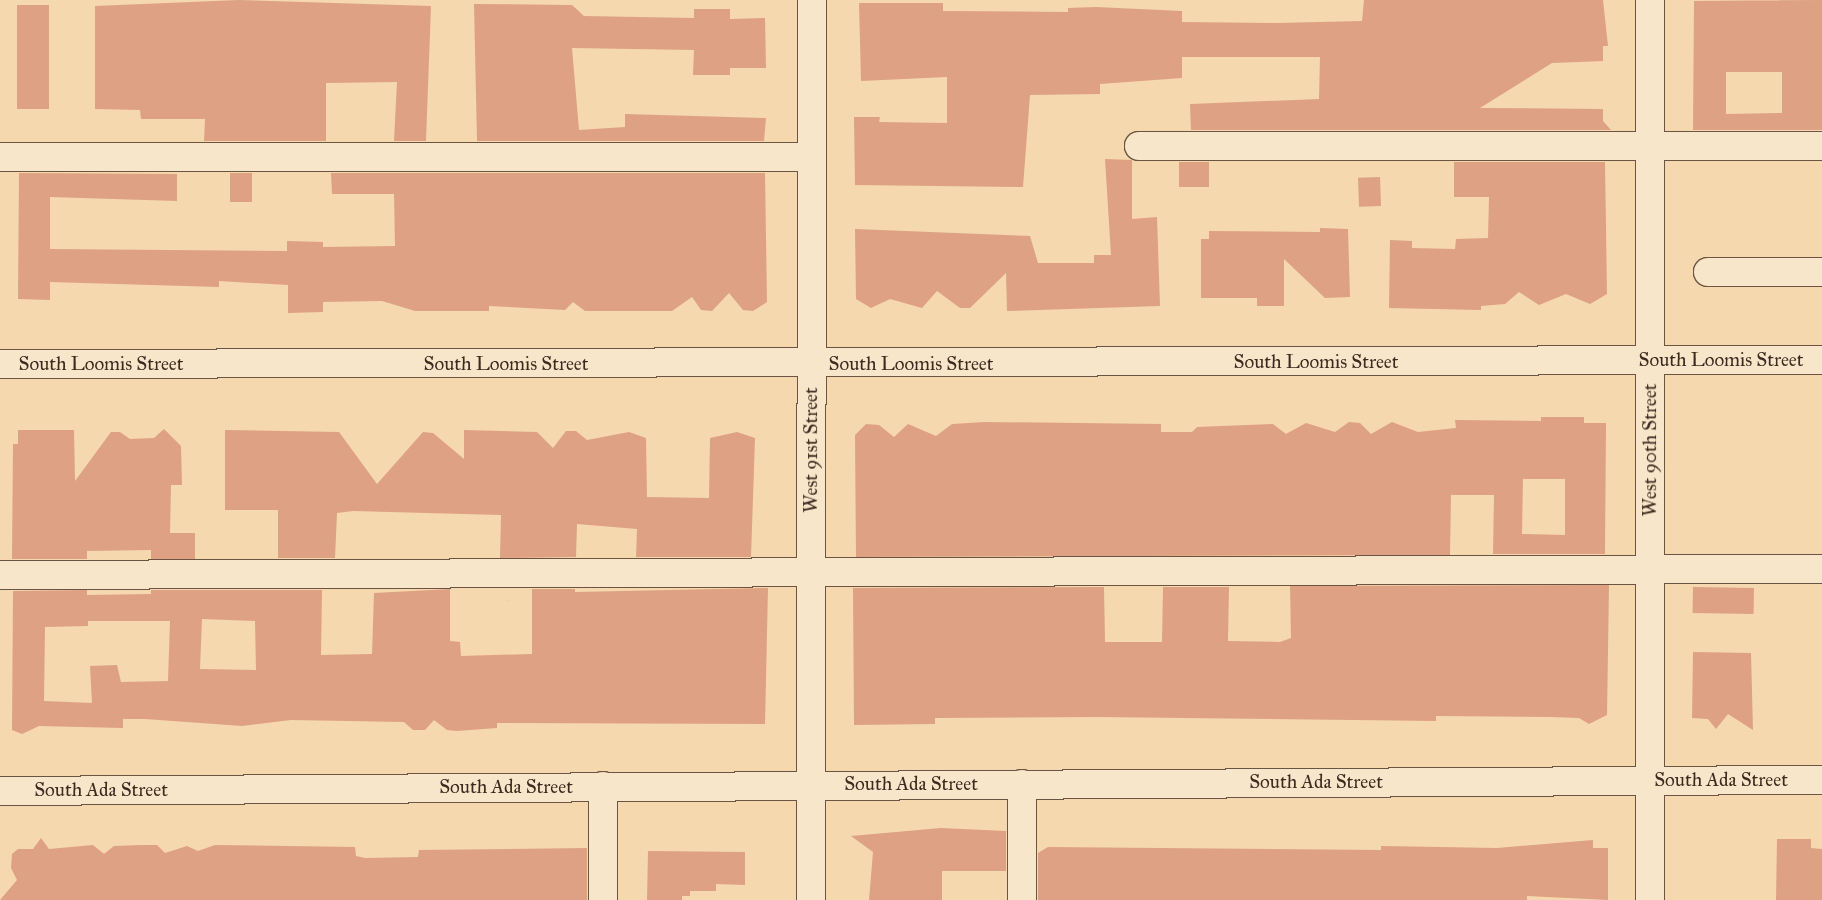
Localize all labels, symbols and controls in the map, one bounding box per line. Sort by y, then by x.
street label: South Loomis Street [1639,349,1803,371]
street label: South Loomis Street [1234,351,1398,373]
street label: South Loomis Street [19,353,183,375]
street label: South Loomis Street [424,353,588,375]
street label: South Loomis Street [829,353,993,375]
street label: West 90th Street [1639,384,1661,516]
street label: West 91st Street [800,387,822,513]
street label: South Ada Street [1654,769,1788,791]
street label: South Ada Street [1249,771,1383,793]
street label: South Ada Street [844,773,978,795]
street label: South Ada Street [439,776,573,798]
street label: South Ada Street [34,779,168,801]

